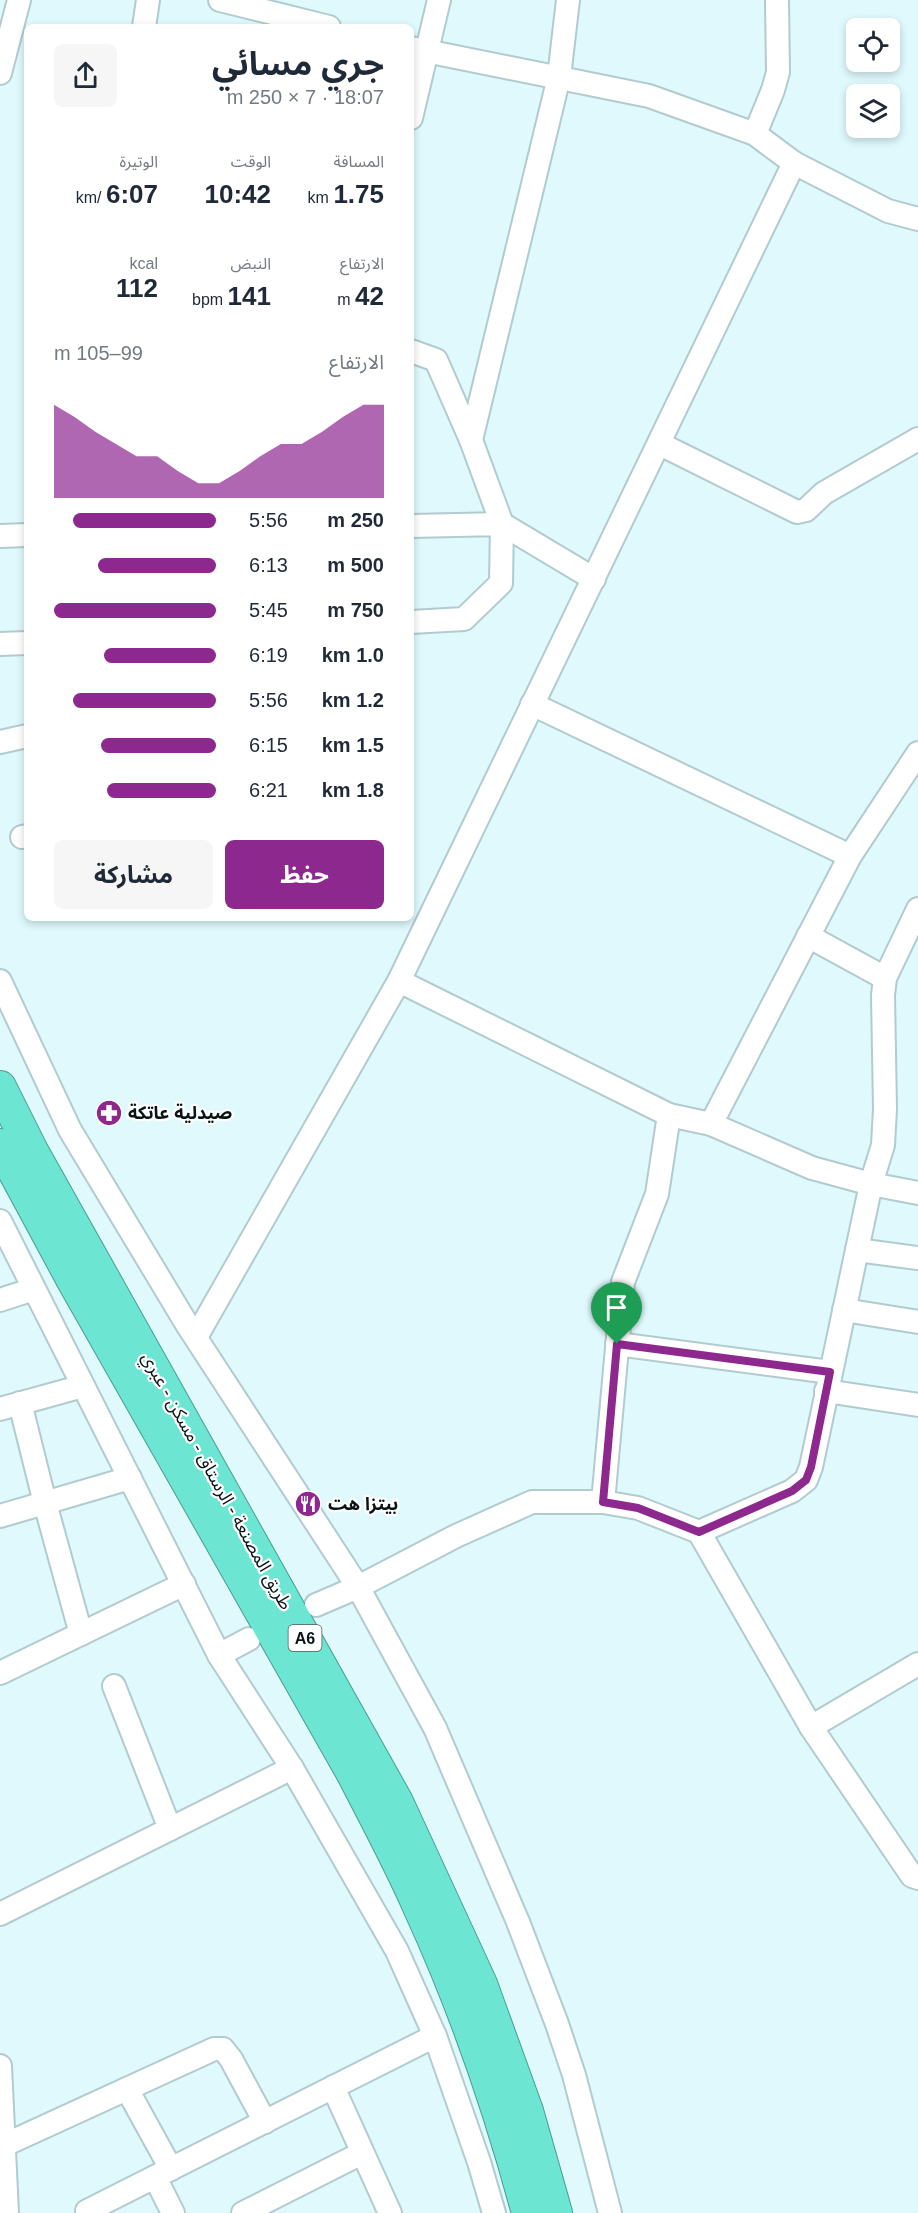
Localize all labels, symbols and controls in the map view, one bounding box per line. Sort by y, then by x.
map controls [846,18,900,138]
button: locate [846,18,900,72]
button: share [54,44,117,107]
text: جري مسائي [212,45,384,82]
button: layers [846,84,900,138]
text: 18:07 · 7 × 250 m [227,86,384,108]
text: الوتيرة [120,153,158,170]
text: الوقت [231,153,271,170]
text: المسافة [334,153,384,170]
text: 6:07 [106,179,158,209]
text: 10:42 [205,179,271,209]
text: 1.75 [333,179,384,209]
text: /km [76,189,106,206]
text: km [308,189,333,206]
text: kcal [130,255,158,272]
text: النبض [230,255,271,272]
text: الارتفاع [340,255,384,272]
text: 112 [116,273,158,303]
text: 141 [228,281,271,311]
text: 42 [355,281,384,311]
text: bpm [192,291,228,308]
text: m [337,291,355,308]
text: 99–105 m [54,342,143,364]
text: الارتفاع [329,351,384,373]
text: 5:56 [249,509,288,531]
text: 250 m [327,509,384,531]
text: 6:13 [249,554,288,576]
text: 500 m [327,554,384,576]
text: 5:45 [249,599,288,621]
text: 750 m [327,599,384,621]
text: 6:19 [249,644,288,666]
text: 1.0 km [322,644,384,666]
text: 5:56 [249,689,288,711]
text: 1.2 km [322,689,384,711]
text: 6:15 [249,734,288,756]
text: 1.5 km [322,734,384,756]
text: 6:21 [249,779,288,801]
text: 1.8 km [322,779,384,801]
button: مشاركة [54,840,213,909]
button: حفظ [225,840,384,909]
pharmacy icon: صيدلية عاتكة [94,1098,124,1128]
place label: صيدلية عاتكة [128,1103,232,1123]
pin [591,1282,642,1344]
icon: arrive [600,1291,633,1324]
street label: طريق المصنعة - الرستاق - مسكن - عبري [135,1349,296,1615]
restaurant icon: بيتزا هت [293,1489,323,1519]
place label: بيتزا هت [328,1494,398,1515]
road number: A6 [288,1625,322,1651]

